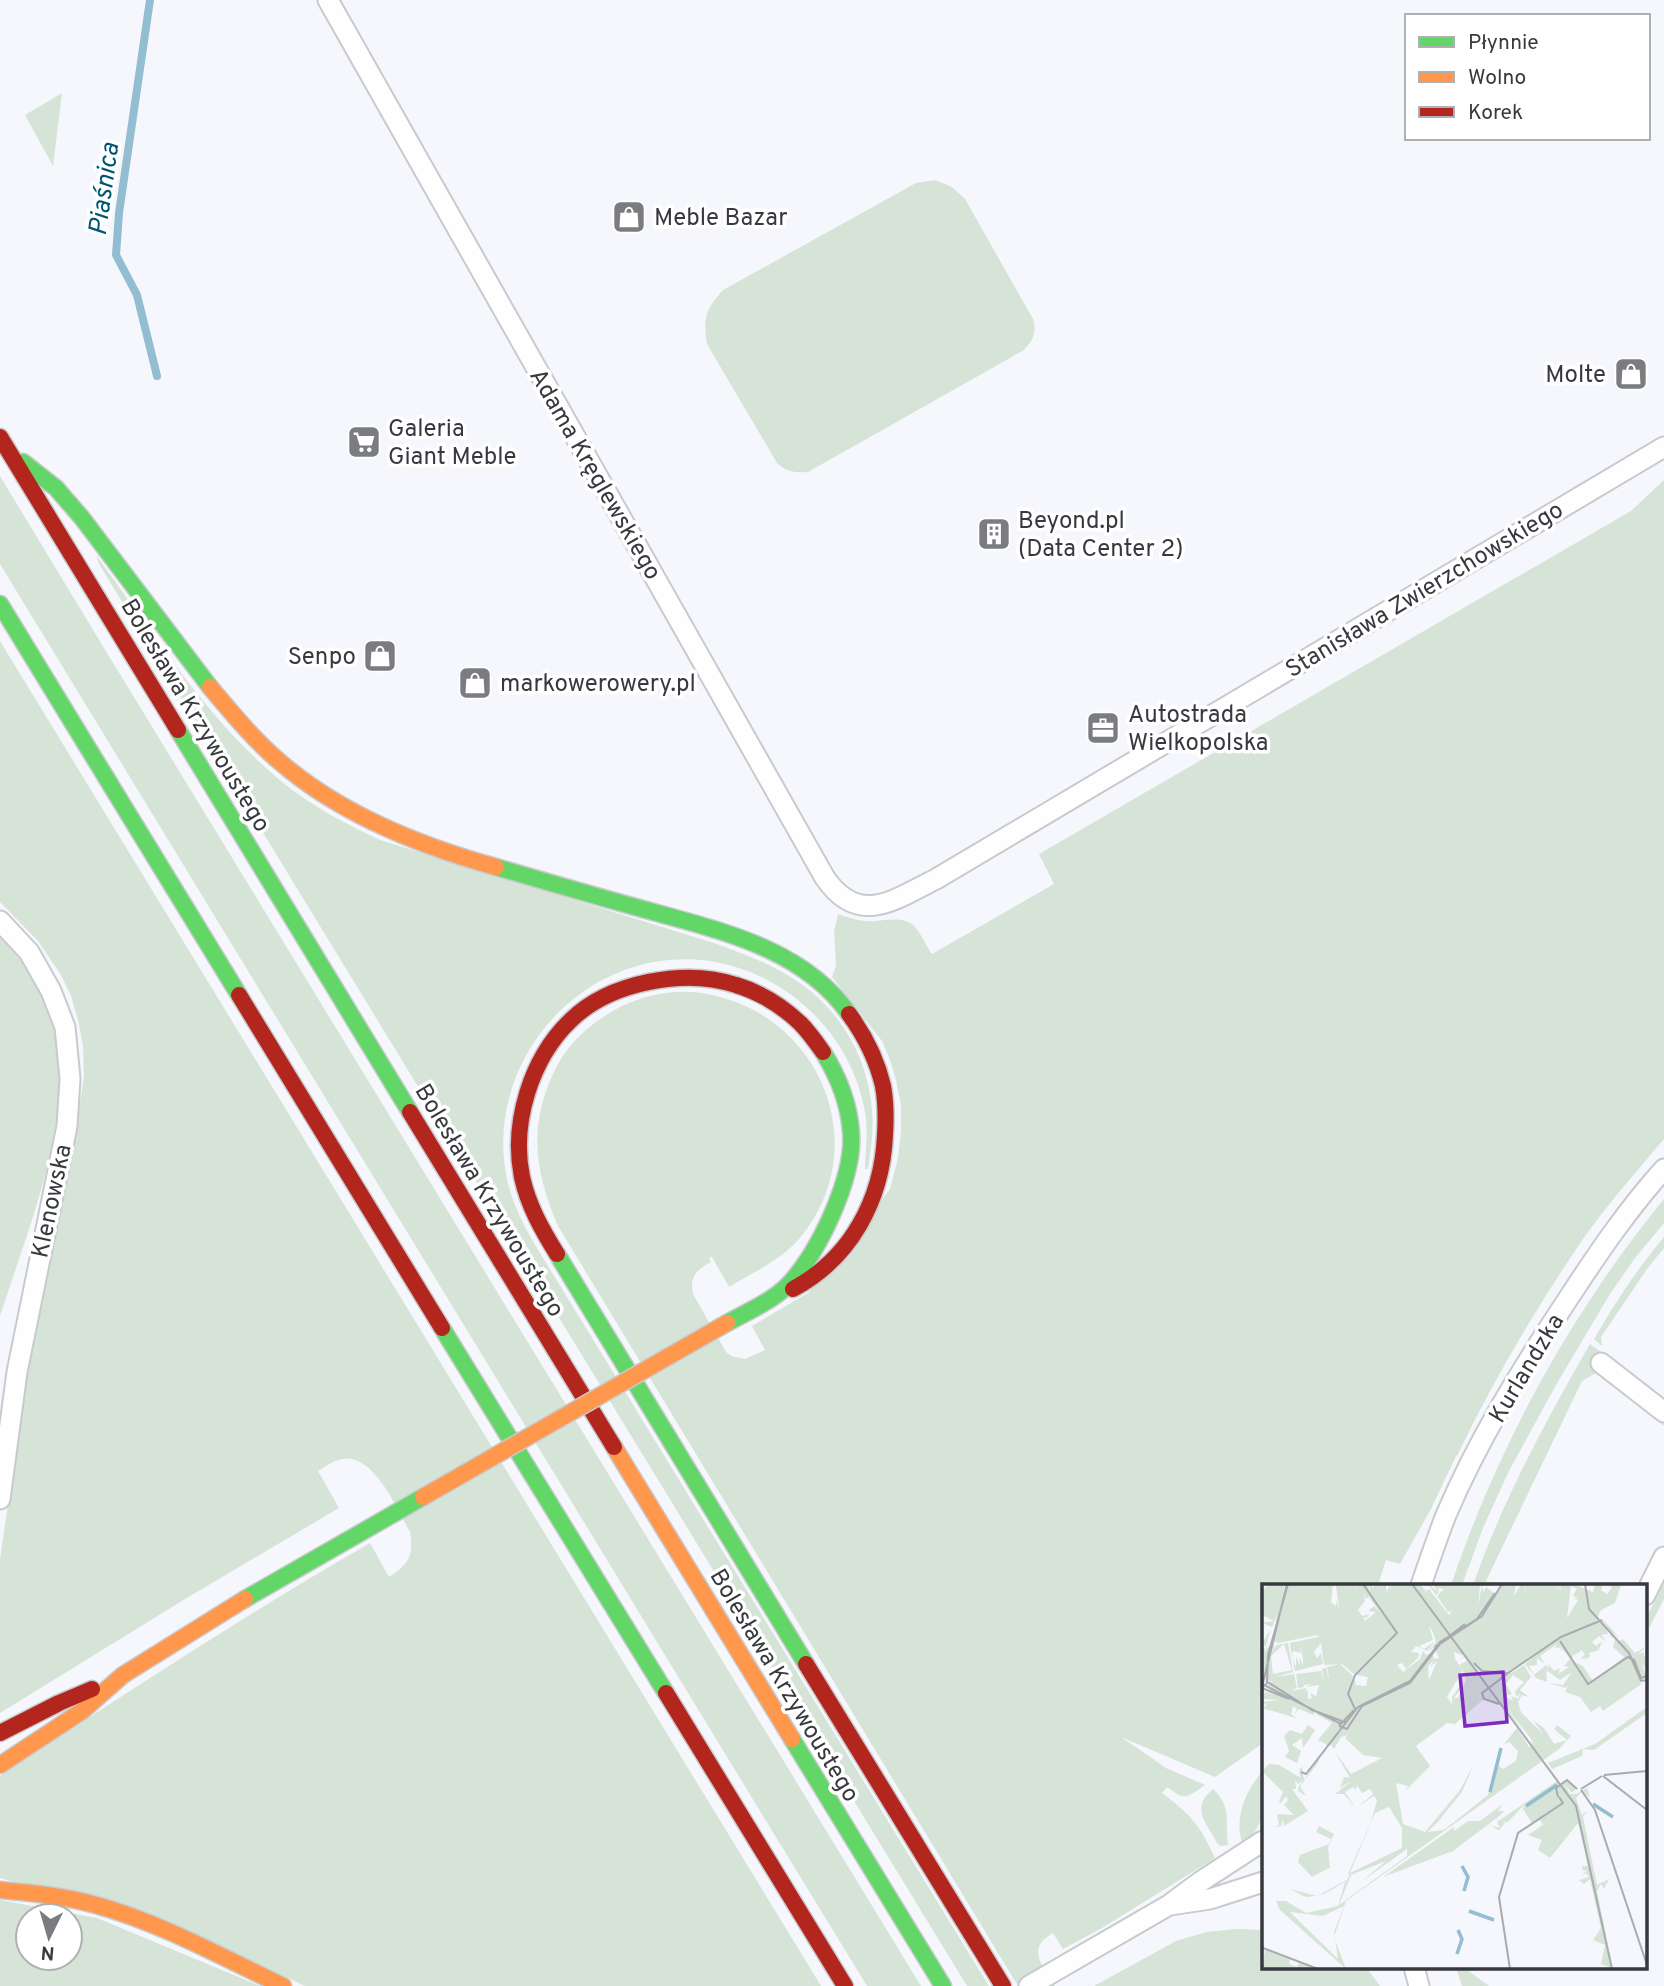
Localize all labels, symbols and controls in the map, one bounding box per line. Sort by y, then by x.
legend [1405,14,1650,140]
text: Płynnie [1468,30,1539,57]
text: Wolno [1468,65,1526,92]
text: Korek [1468,100,1523,127]
water label: Piaśnica [83,140,128,238]
shop icon: Meble Bazar [610,198,648,236]
place label: Meble Bazar [654,204,788,234]
shop icon: Molte [1612,355,1650,393]
place label: Molte [1545,361,1606,391]
street label: Adama Kręglewskiego [522,364,667,586]
place label: Galeria Giant Meble [388,415,516,473]
supermarket icon: Galeria Giant Meble [345,423,383,461]
street label: Stanisława Zwierzchowskiego [1281,496,1569,686]
place label: Beyond.pl (Data Center 2) [1018,507,1183,565]
building icon: Beyond.pl (Data Center 2) [975,515,1013,553]
street label: Bolesława Krzywoustego [113,594,276,838]
shop icon: Senpo [361,637,399,675]
place label: Senpo [288,643,356,673]
shop icon: markowerowery.pl [456,664,494,702]
place label: markowerowery.pl [500,670,696,700]
place label: Autostrada Wielkopolska [1128,701,1268,759]
office icon: Autostrada Wielkopolska [1084,709,1122,747]
street label: Bolesława Krzywoustego [407,1079,570,1323]
street label: Klenowska [26,1142,80,1261]
street label: Kurlandzka [1483,1309,1572,1429]
street label: Bolesława Krzywoustego [702,1564,865,1808]
inset map [1262,1584,1646,1968]
north arrow [14,1902,84,1972]
text: N [40,1939,56,1964]

